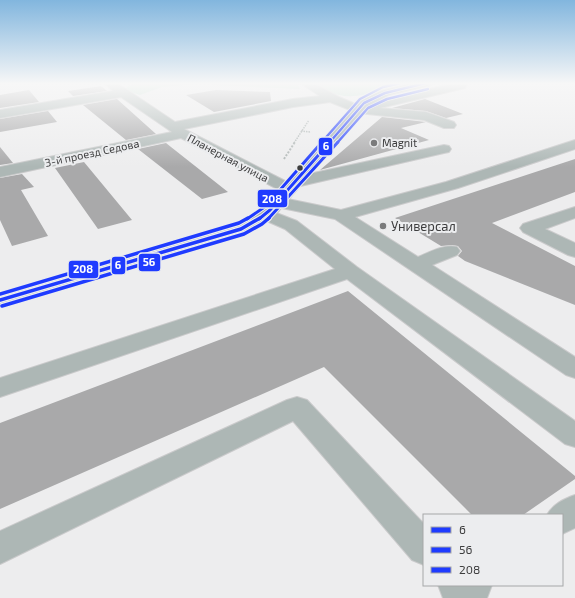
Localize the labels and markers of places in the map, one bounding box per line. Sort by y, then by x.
place label: Magnit [382,136,417,149]
marker: Magnit [369,138,379,148]
unlabelled marker [295,163,305,173]
place label: Универсал [391,218,456,234]
marker: Универсал [378,221,388,231]

